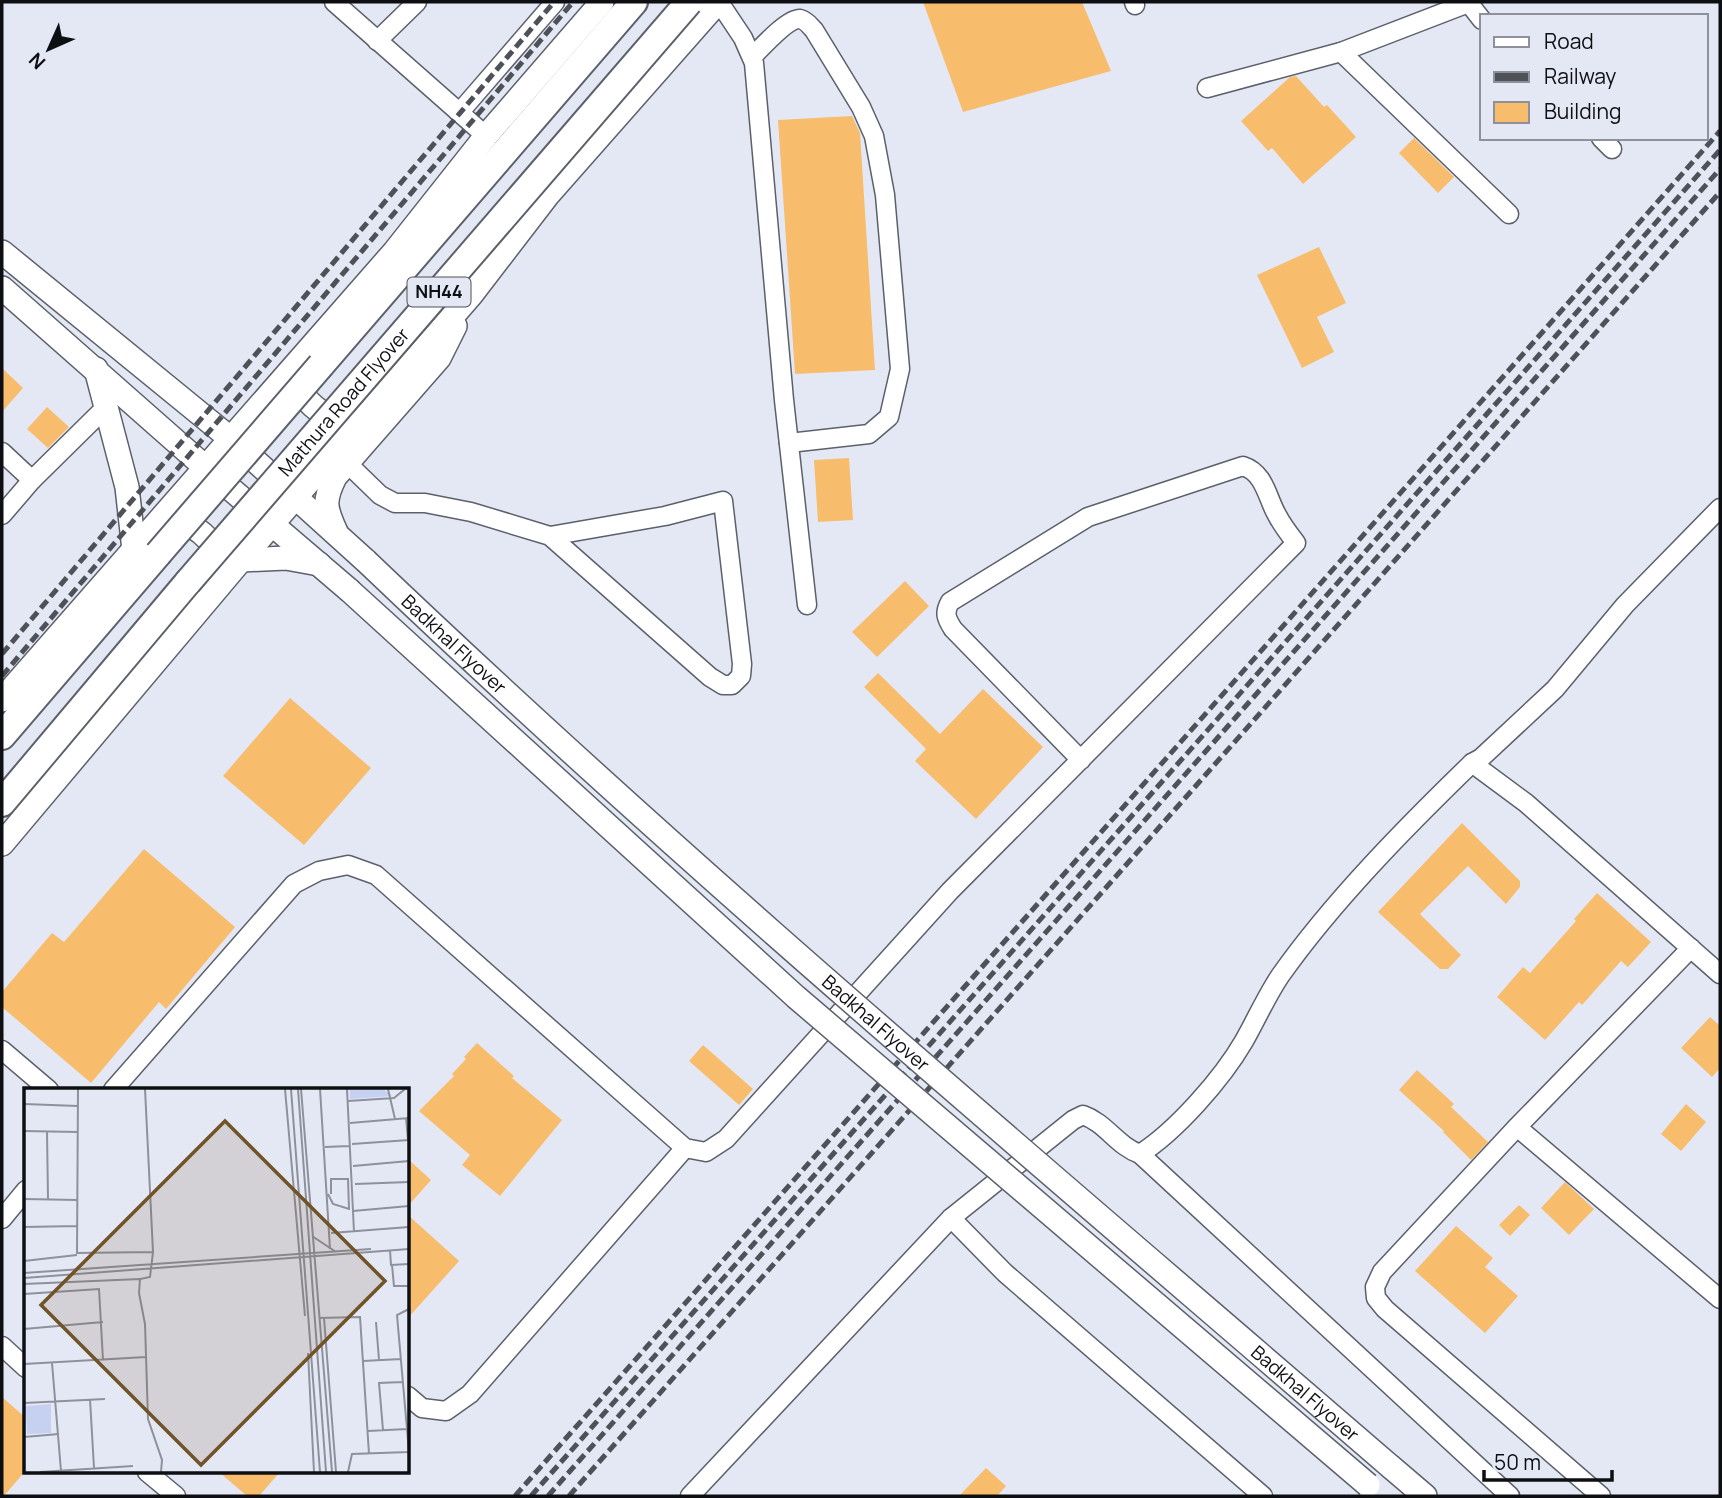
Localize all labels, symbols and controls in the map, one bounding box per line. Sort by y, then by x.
north arrow [14,14,84,84]
legend [1480,14,1708,140]
text: Road [1544,27,1594,55]
text: N [23,47,51,75]
text: Railway [1544,62,1616,90]
text: Building [1544,97,1621,125]
road number: NH44 [408,278,471,306]
street label: Mathura Road Flyover [272,322,415,482]
street label: Badkhal Flyover [396,588,512,700]
street label: Badkhal Flyover [816,969,935,1077]
inset map [24,1088,410,1474]
street label: Badkhal Flyover [1246,1339,1365,1447]
scale bar [1484,1438,1612,1482]
text: 50 m [1494,1448,1541,1476]

